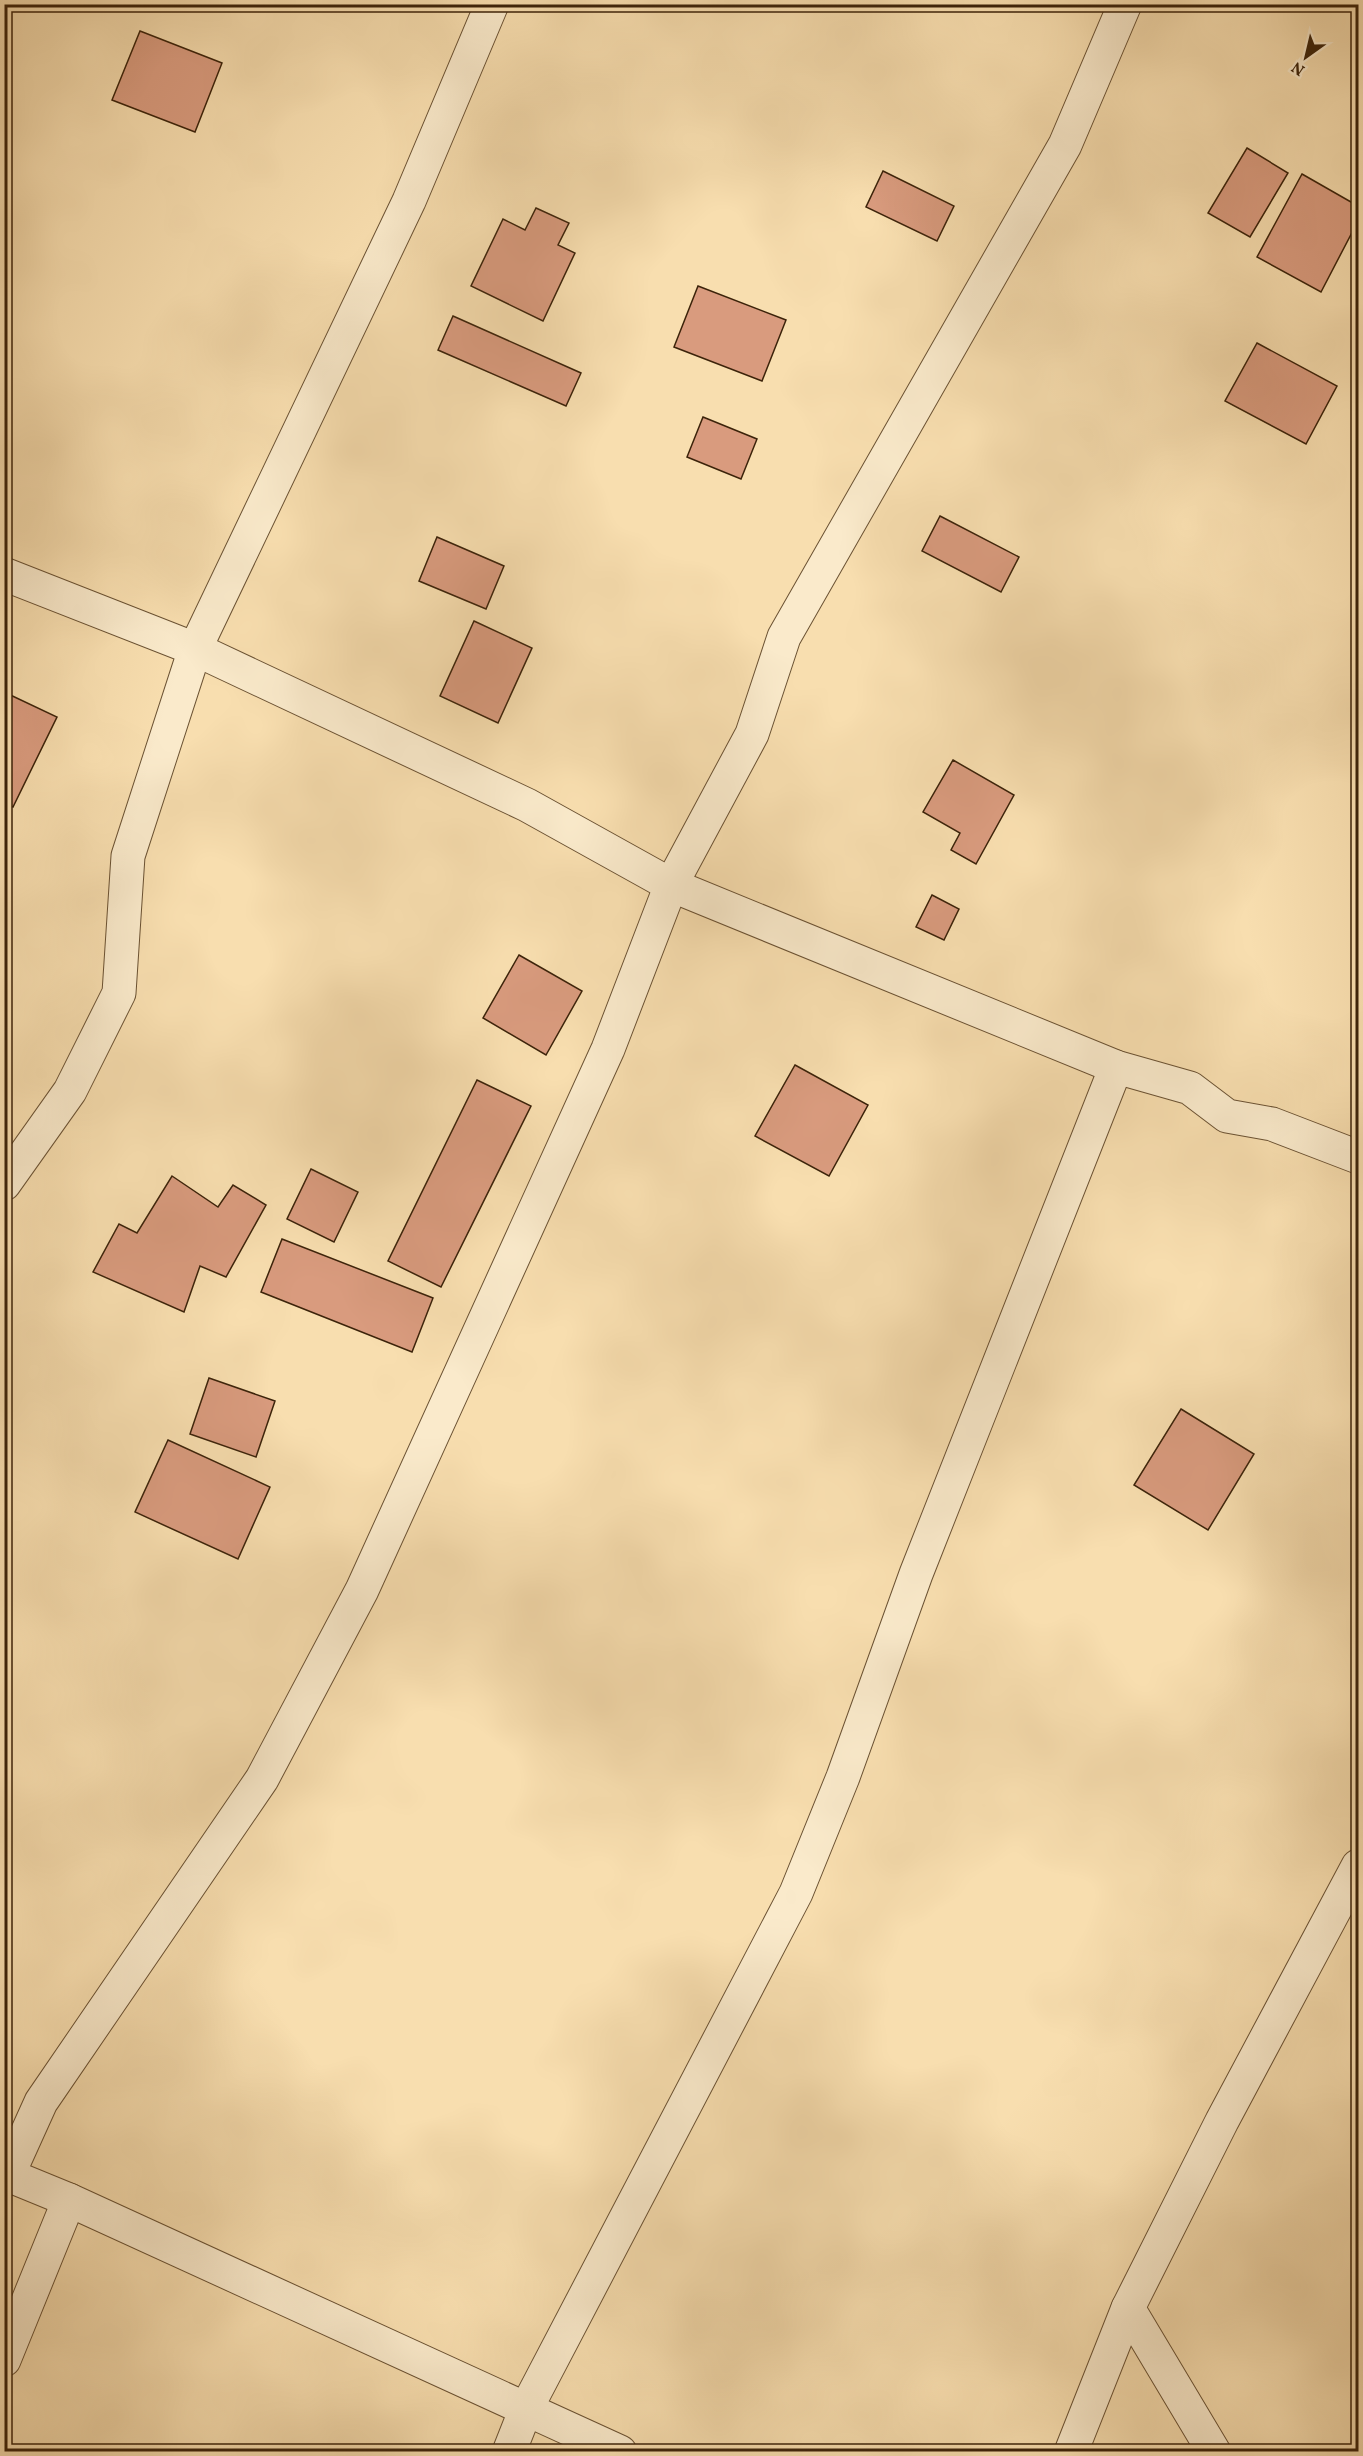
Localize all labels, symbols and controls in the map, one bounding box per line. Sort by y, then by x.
north arrow [1276,27,1336,87]
text: N [1287,55,1310,80]

